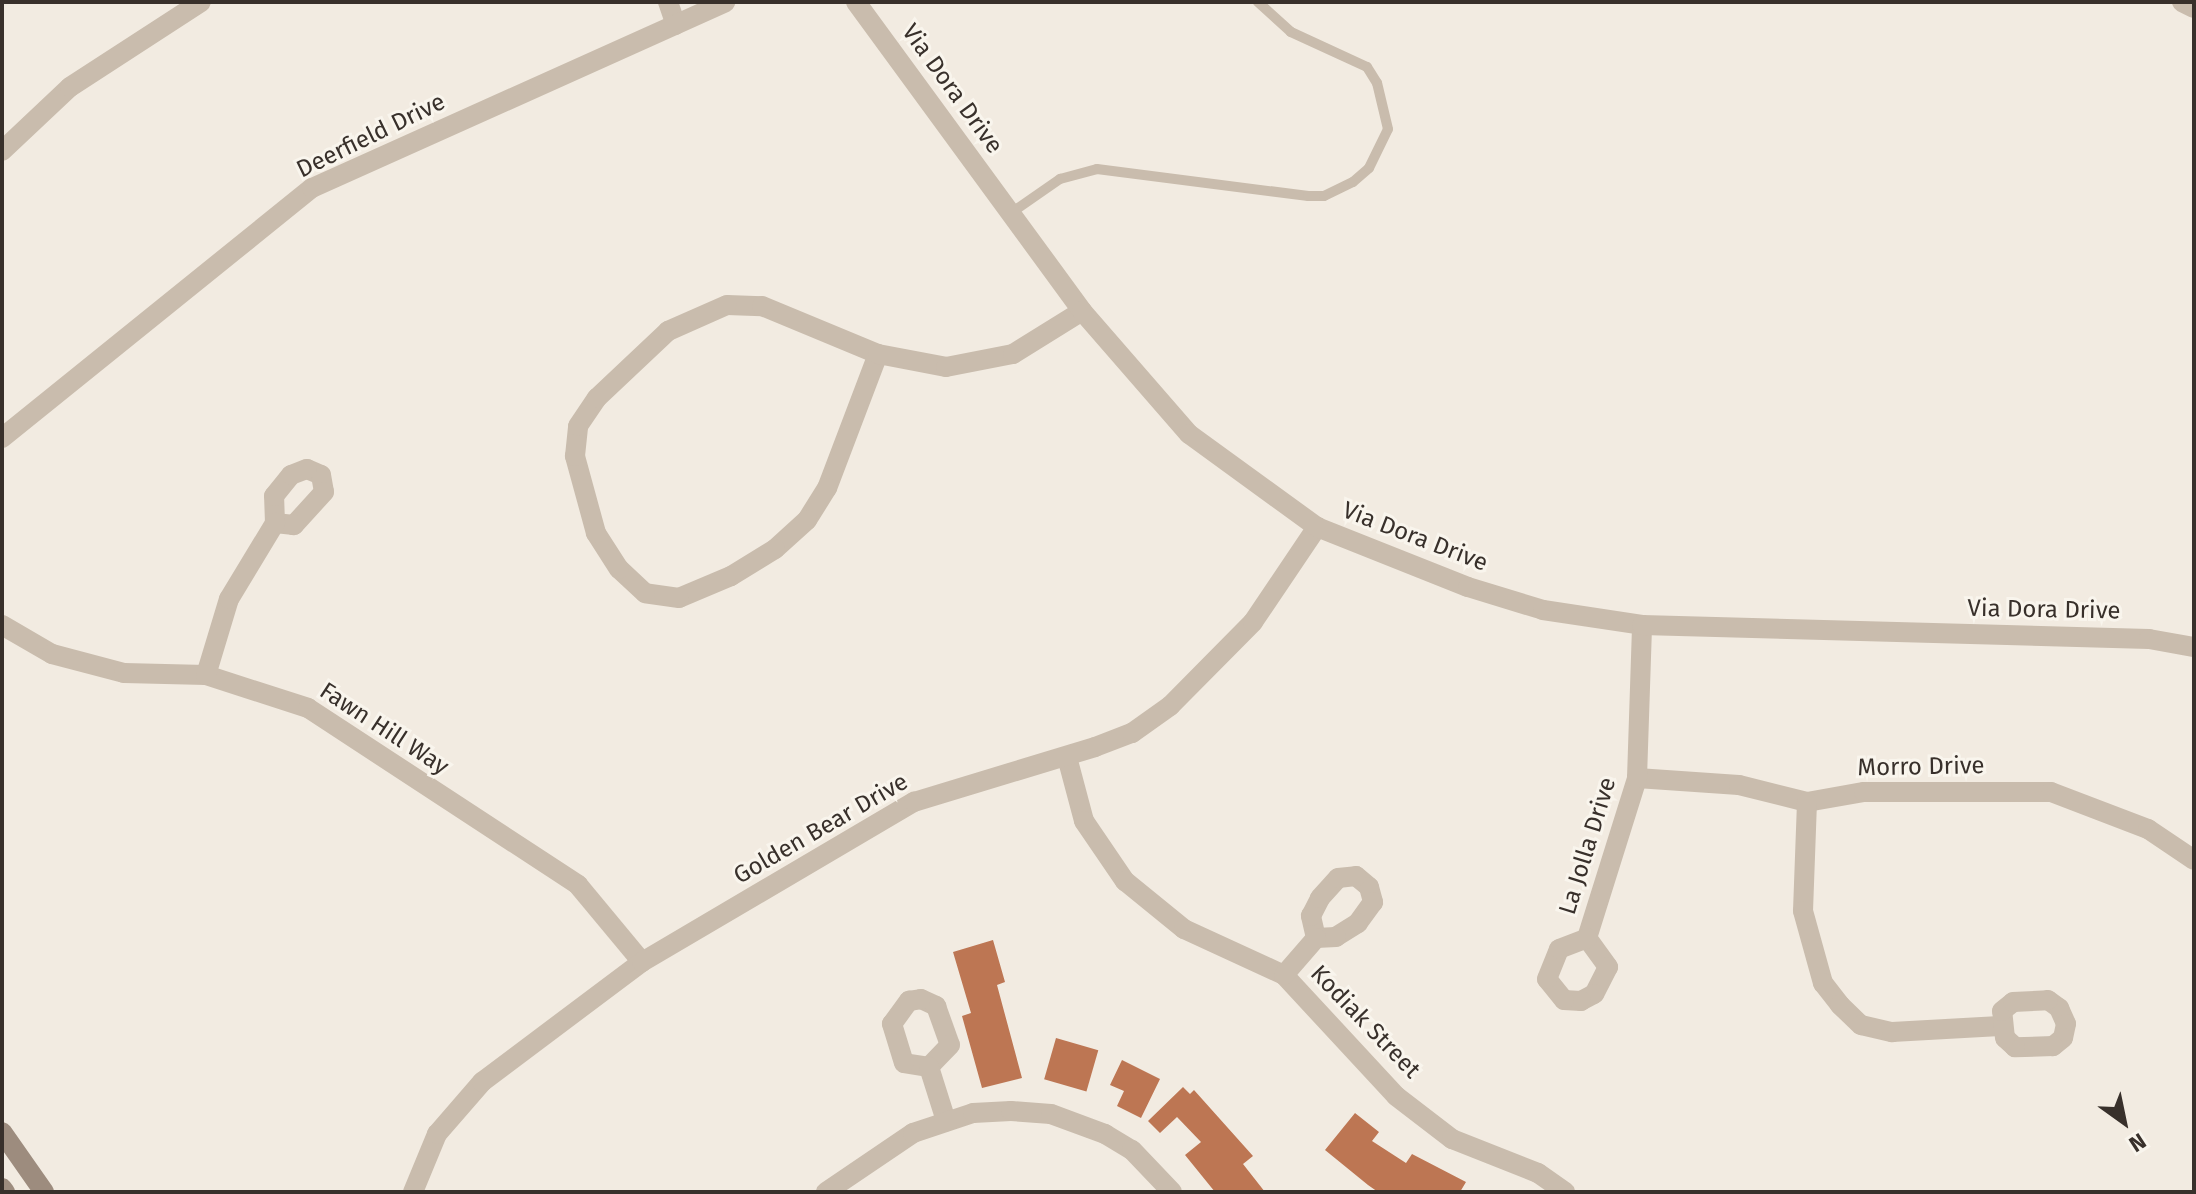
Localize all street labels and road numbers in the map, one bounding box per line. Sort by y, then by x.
street label: Via Dora Drive [895,19,1009,159]
street label: Deerfield Drive [292,88,450,184]
street label: Via Dora Drive [1338,496,1492,578]
street label: Via Dora Drive [1967,594,2121,626]
street label: Fawn Hill Way [314,677,454,781]
street label: Morro Drive [1857,751,1985,783]
street label: Golden Bear Drive [729,767,913,891]
street label: La Jolla Drive [1553,774,1623,918]
street label: Kodiak Street [1304,960,1426,1084]

